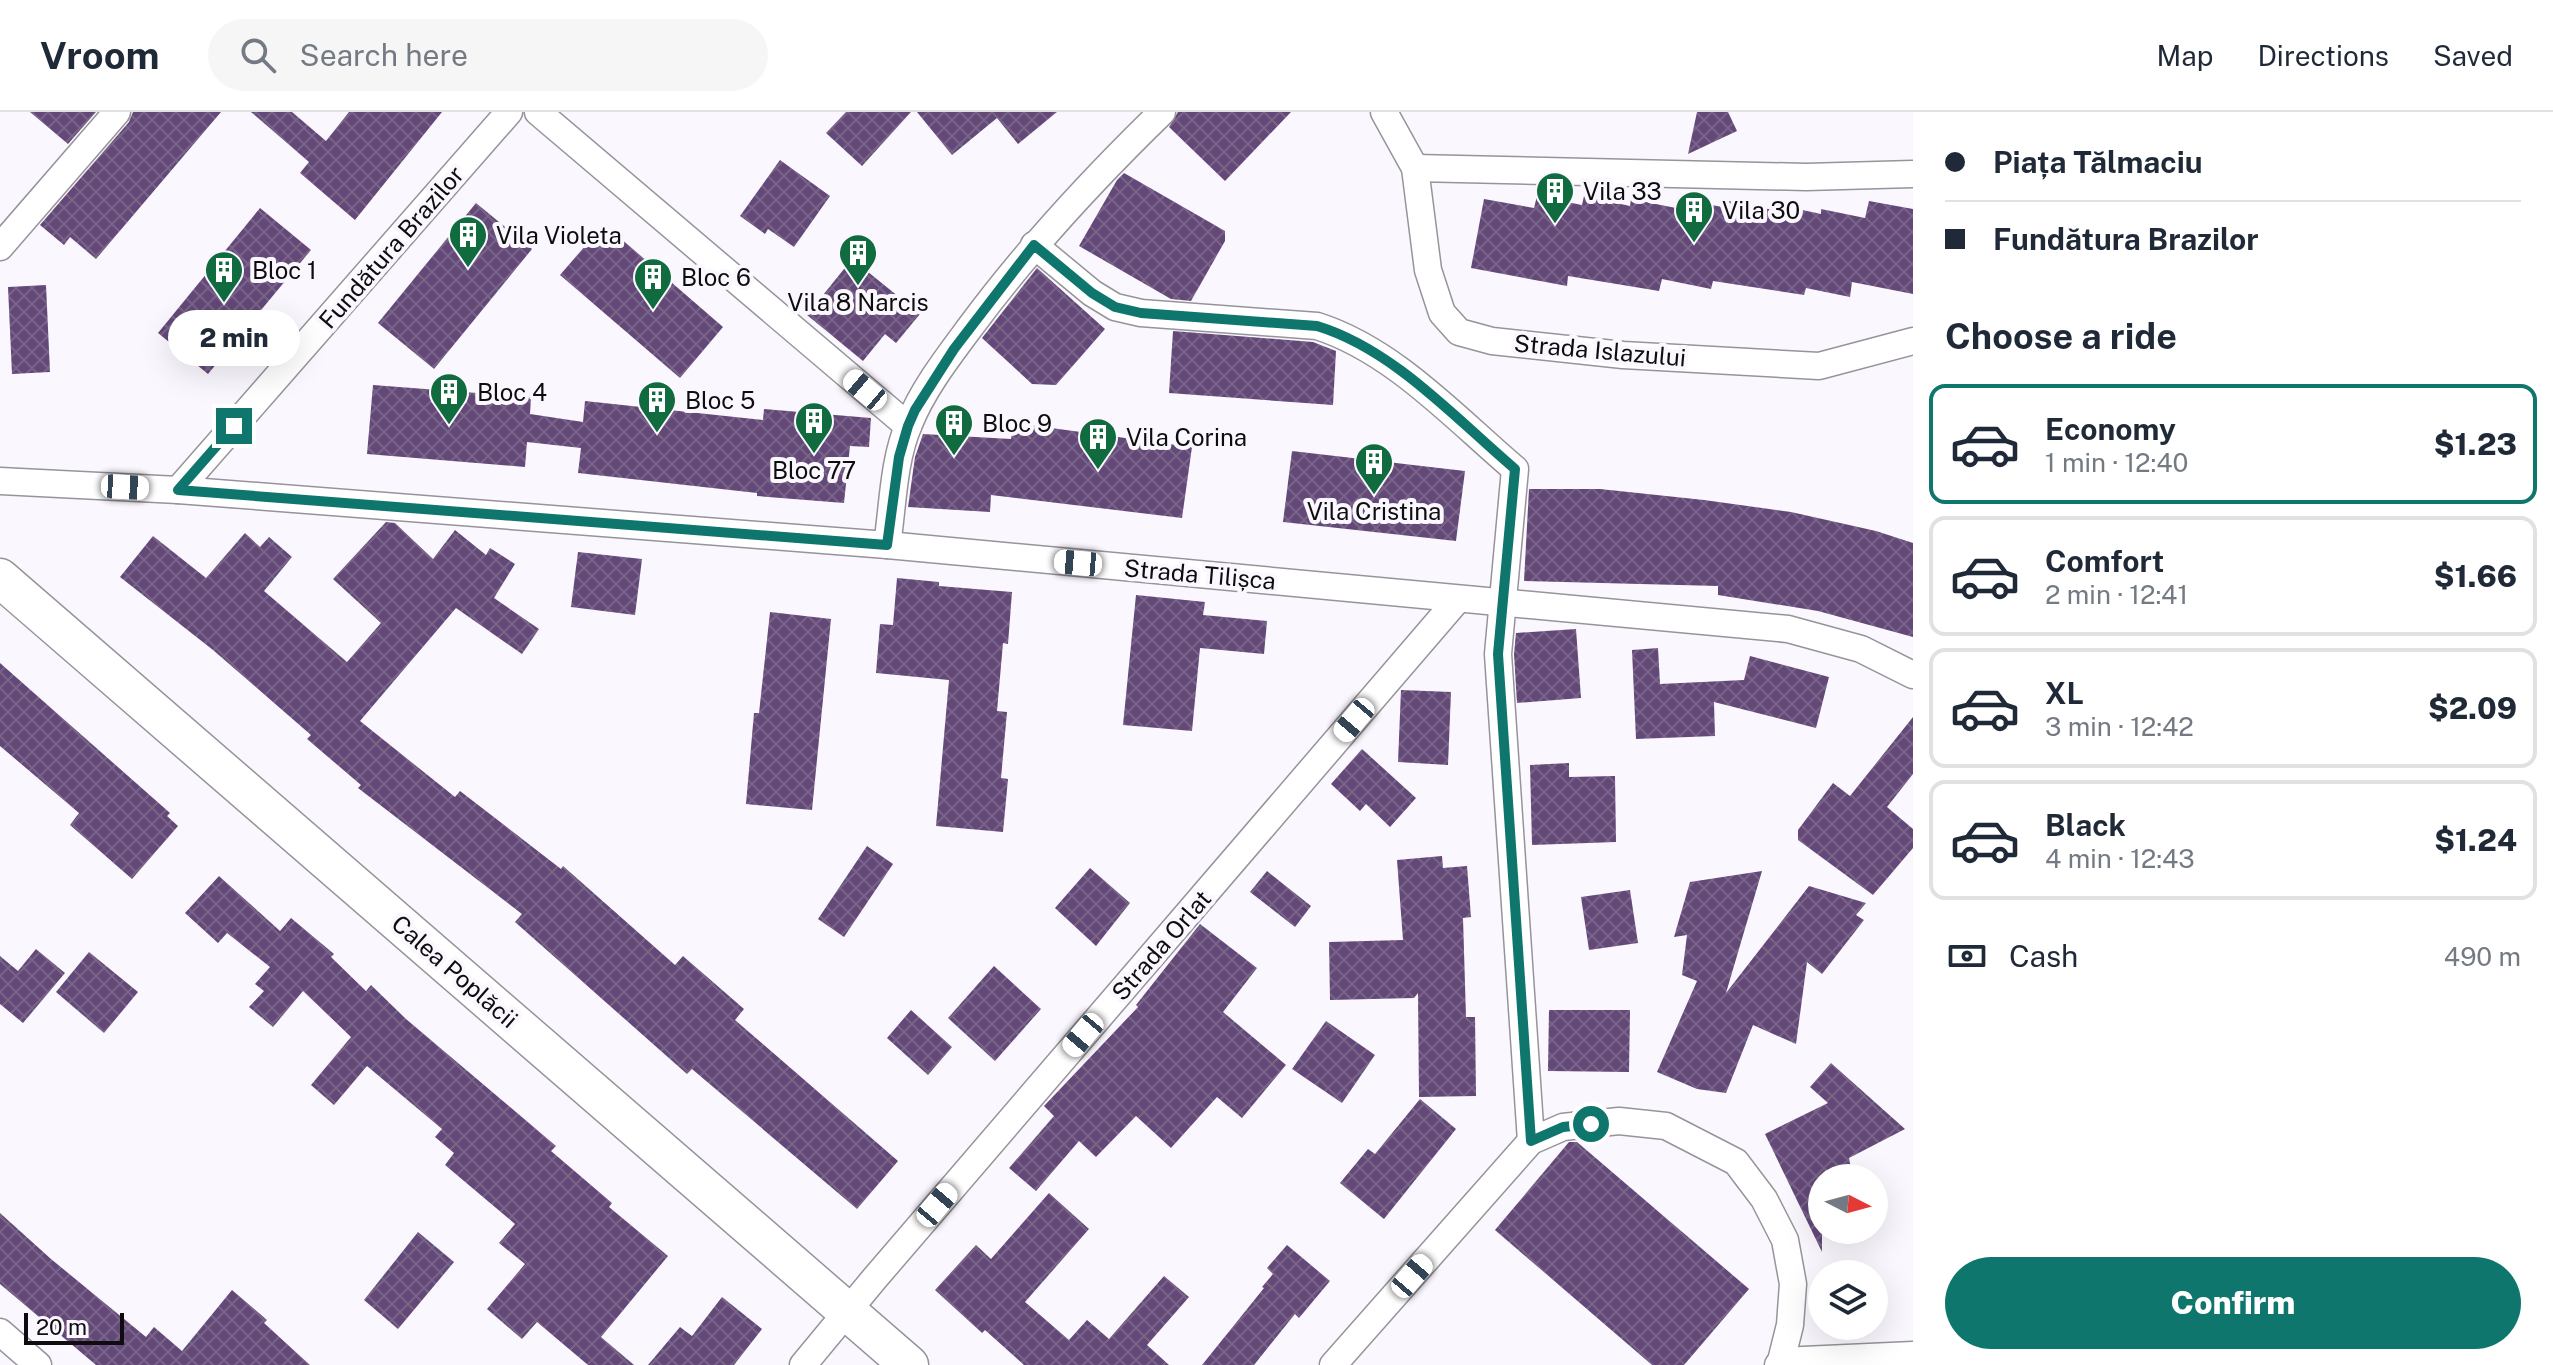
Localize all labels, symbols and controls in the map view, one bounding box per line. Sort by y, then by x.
search box [208,19,768,91]
text: Vroom [40,33,160,78]
icon: search [236,33,280,77]
text: Search here [300,37,468,73]
text: Map [2157,39,2213,72]
text: Directions [2257,39,2389,72]
text: Saved [2433,39,2513,72]
text: Piața Tălmaciu [1993,144,2203,180]
street label: Fundătura Brazilor [313,160,469,334]
building icon: Vila 33 [1534,170,1576,225]
place label: Vila 33 [1583,177,1662,205]
building icon: Vila 30 [1673,189,1715,244]
place label: Vila 30 [1722,196,1800,224]
building icon: Vila Violeta [447,214,489,269]
place label: Vila Violeta [496,221,622,249]
text: Fundătura Brazilor [1993,221,2259,257]
building icon: Vila 8 Narcis [837,232,879,287]
building icon: Bloc 1 [203,249,245,304]
place label: Bloc 1 [252,256,317,284]
building icon: Bloc 6 [632,256,674,311]
place label: Bloc 6 [681,263,751,291]
place label: Vila 8 Narcis [787,288,929,316]
callout: 2 min [168,310,300,366]
text: Choose a ride [1945,315,2177,357]
text: 2 min [199,322,269,353]
street label: Strada Islazului [1513,329,1687,371]
car [839,365,891,415]
building icon: Bloc 4 [428,371,470,426]
place label: Bloc 4 [477,378,547,406]
building icon: Bloc 5 [636,379,678,434]
place label: Bloc 5 [685,386,755,414]
building icon: Bloc 77 [793,400,835,455]
building icon: Bloc 9 [933,402,975,457]
route end [216,408,252,444]
icon: car [1949,408,2021,480]
place label: Bloc 9 [982,409,1052,437]
text: Economy [2045,411,2176,447]
building icon: Vila Corina [1077,416,1119,471]
place label: Vila Corina [1126,423,1247,451]
text: $1.23 [2434,426,2517,462]
building icon: Vila Cristina [1353,441,1395,496]
text: 1 min · 12:40 [2045,447,2188,478]
place label: Bloc 77 [772,456,856,484]
car [100,474,150,500]
place label: Vila Cristina [1307,497,1441,525]
icon: car [1949,540,2021,612]
text: Comfort [2045,543,2164,579]
car [1053,549,1103,577]
street label: Strada Tilișca [1123,553,1277,595]
text: $1.66 [2434,558,2517,594]
text: 2 min · 12:41 [2045,579,2188,610]
icon: car [1949,672,2021,744]
text: XL [2045,675,2084,711]
text: $2.09 [2428,690,2517,726]
car [1329,694,1379,746]
text: 3 min · 12:42 [2045,711,2194,742]
icon: car [1949,804,2021,876]
text: Black [2045,807,2126,843]
text: $1.24 [2434,822,2517,858]
text: 4 min · 12:43 [2045,843,2195,874]
street label: Strada Orlat [1106,884,1216,1006]
street label: Calea Poplăcii [387,909,523,1033]
icon: cash [1945,934,1989,978]
text: Cash [2009,938,2078,974]
text: 490 m [2444,941,2521,972]
car [1058,1009,1108,1061]
route start [1573,1106,1609,1142]
north arrow [1808,1164,1888,1244]
map controls [1808,1164,1888,1340]
car [912,1179,962,1231]
car [1387,1250,1437,1302]
button: Confirm [1945,1257,2521,1349]
button: layers [1808,1260,1888,1340]
scale bar [24,1309,124,1345]
text: 20 m [36,1314,87,1340]

